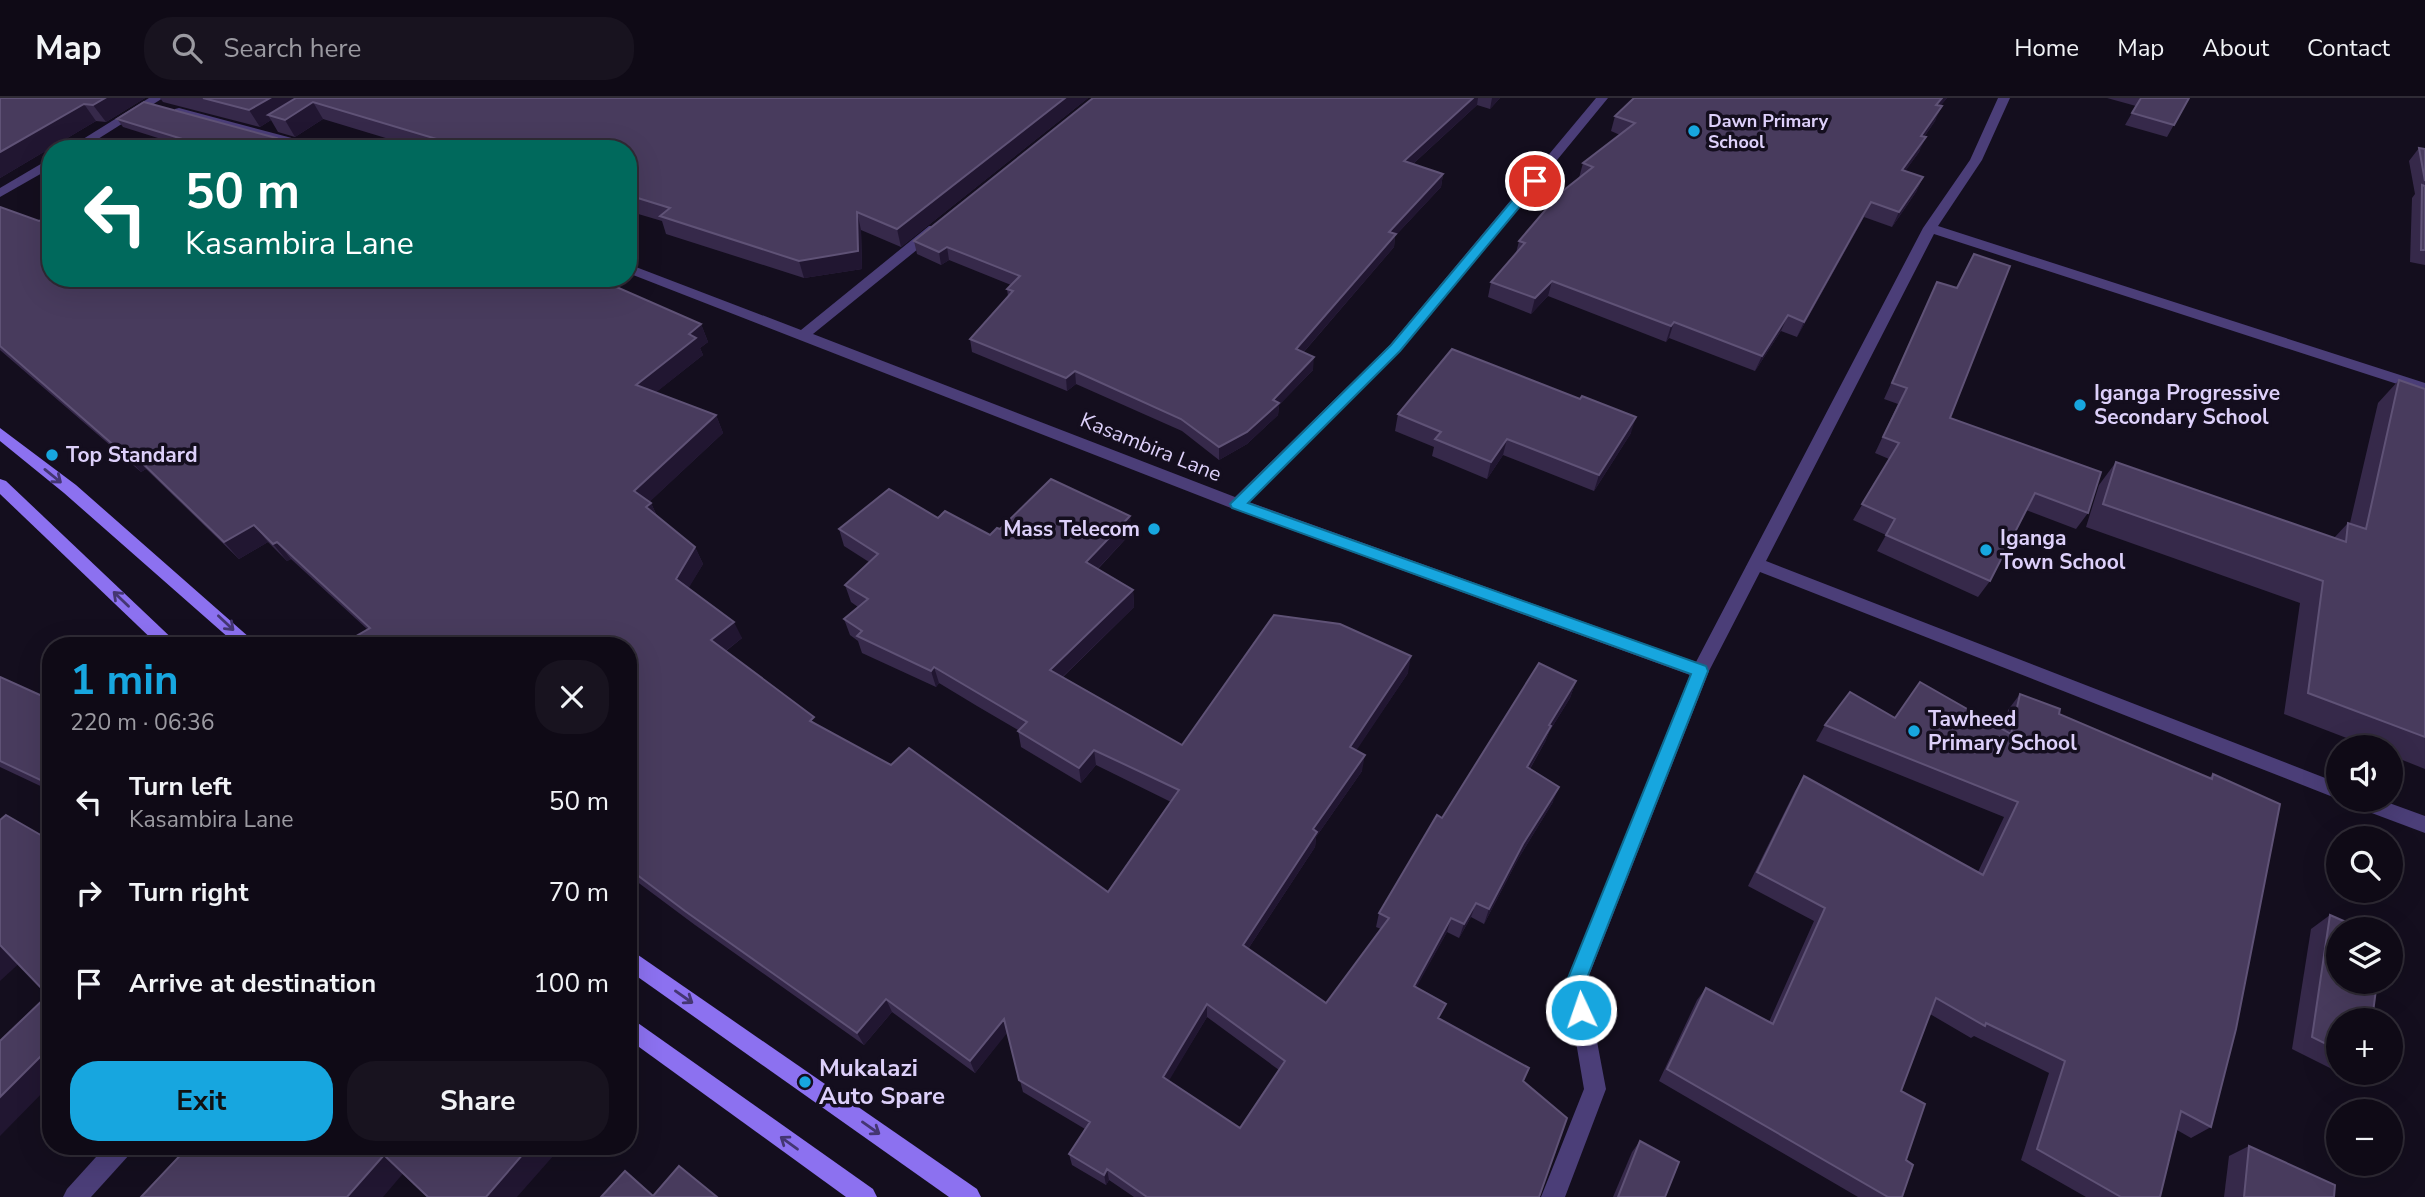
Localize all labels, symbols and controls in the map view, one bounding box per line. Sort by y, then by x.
search box [144,17,634,80]
text: Map [35,26,102,71]
icon: search [168,29,206,67]
text: Search here [224,31,361,66]
text: Home [2014,32,2079,64]
text: Map [2117,32,2164,64]
text: About [2202,32,2269,64]
text: Contact [2307,32,2390,64]
place label: Dawn Primary School [1708,109,1829,154]
marker: Dawn Primary School [1686,123,1702,139]
pin [1505,151,1565,211]
text: 50 m [185,158,300,225]
icon: arrive [1516,162,1554,200]
icon: left [70,168,161,259]
text: Kasambira Lane [185,222,414,265]
place label: Iganga Progressive Secondary School [2094,379,2280,431]
marker: Iganga Progressive Secondary School [2072,397,2088,413]
street label: Kasambira Lane [1076,406,1226,488]
place label: Top Standard [66,441,198,469]
marker: Top Standard [44,447,60,463]
one-way arrow [44,468,62,483]
place label: Mass Telecom [1003,515,1140,543]
marker: Mass Telecom [1146,521,1162,537]
place label: Iganga Town School [2000,524,2126,576]
marker: Iganga Town School [1978,542,1994,558]
one-way arrow [113,590,130,607]
one-way arrow [217,615,234,632]
text: 1 min [70,652,179,709]
button: close [535,660,609,734]
place label: Tawheed Primary School [1928,705,2077,757]
text: 220 m · 06:36 [70,707,215,738]
marker: Tawheed Primary School [1906,723,1922,739]
map controls [2326,735,2403,1176]
button: sound [2326,735,2403,812]
text: Turn left [129,769,232,804]
icon: left [70,783,108,821]
text: 50 m [549,784,609,819]
text: Kasambira Lane [129,804,293,835]
button: search [2326,826,2403,903]
icon: right [70,874,108,912]
text: Turn right [129,875,248,910]
text: 70 m [549,875,609,910]
button: layers [2326,917,2403,994]
icon: arrive [70,965,108,1003]
text: Arrive at destination [129,966,376,1001]
text: 100 m [533,966,609,1001]
position arrow [1544,973,1618,1047]
one-way arrow [674,990,693,1004]
button: + [2326,1008,2403,1085]
place label: Mukalazi Auto Spare [819,1052,945,1112]
button: Exit [70,1061,333,1141]
button: Share [347,1061,609,1141]
marker: Mukalazi Auto Spare [797,1074,813,1090]
button: − [2326,1099,2403,1176]
one-way arrow [861,1121,880,1135]
one-way arrow [781,1135,799,1150]

